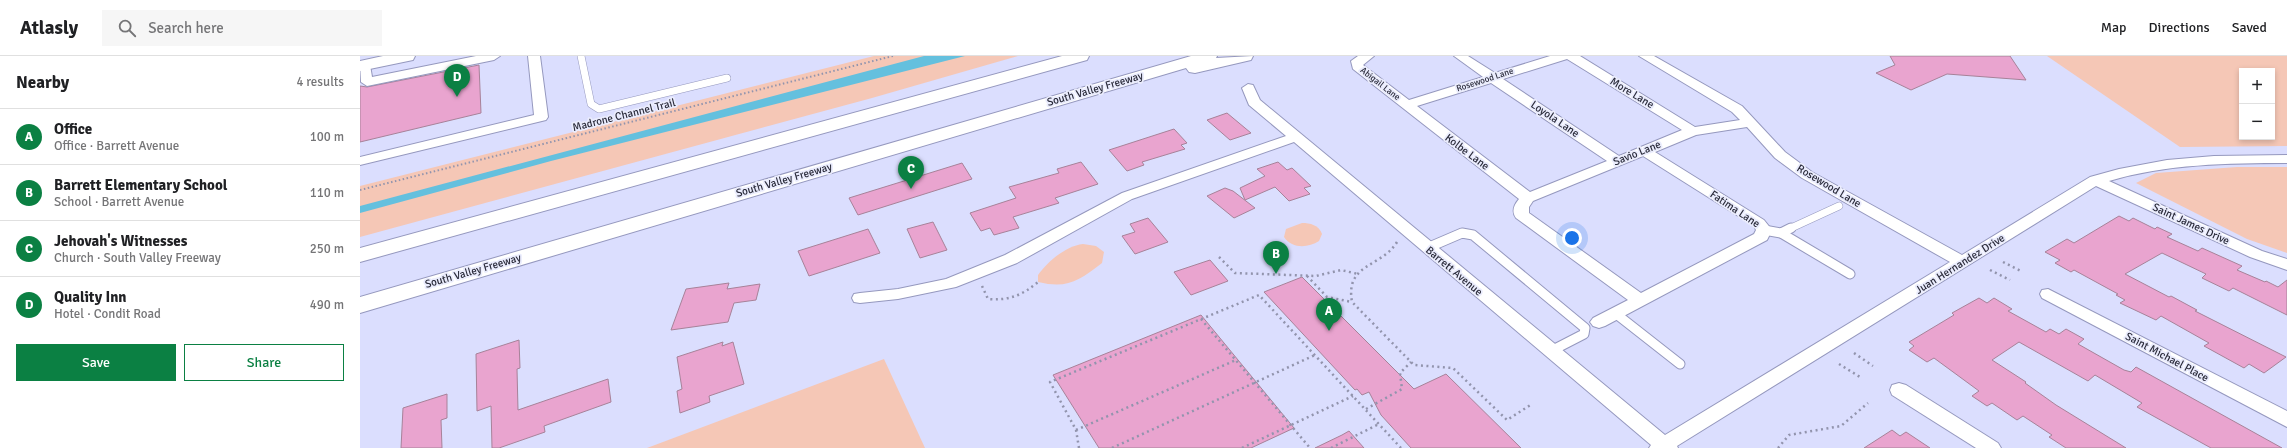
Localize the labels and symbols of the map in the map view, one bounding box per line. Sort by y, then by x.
pin: D [444,64,470,97]
street label: Abigail Lane [1358,65,1403,103]
street label: Rosewood Lane [1455,65,1515,94]
street label: South Valley Freeway [1045,69,1145,109]
street label: More Lane [1608,75,1656,111]
street label: Madrone Channel Trail [571,96,677,134]
street label: Loyola Lane [1528,98,1582,140]
street label: Kolbe Lane [1442,131,1492,173]
street label: Savio Lane [1611,138,1663,168]
pin: C [898,156,924,189]
street label: South Valley Freeway [734,160,834,200]
street label: Rosewood Lane [1795,162,1863,210]
street label: Fatima Lane [1708,188,1762,230]
street label: Saint James Drive [2151,201,2231,247]
your location [1562,228,1582,248]
street label: Juan Hernandez Drive [1913,231,2007,297]
pin: B [1263,241,1289,274]
street label: Barrett Avenue [1423,243,1485,299]
street label: South Valley Freeway [423,251,523,291]
pin: A [1316,298,1342,331]
street label: Saint Michael Place [2123,330,2211,384]

